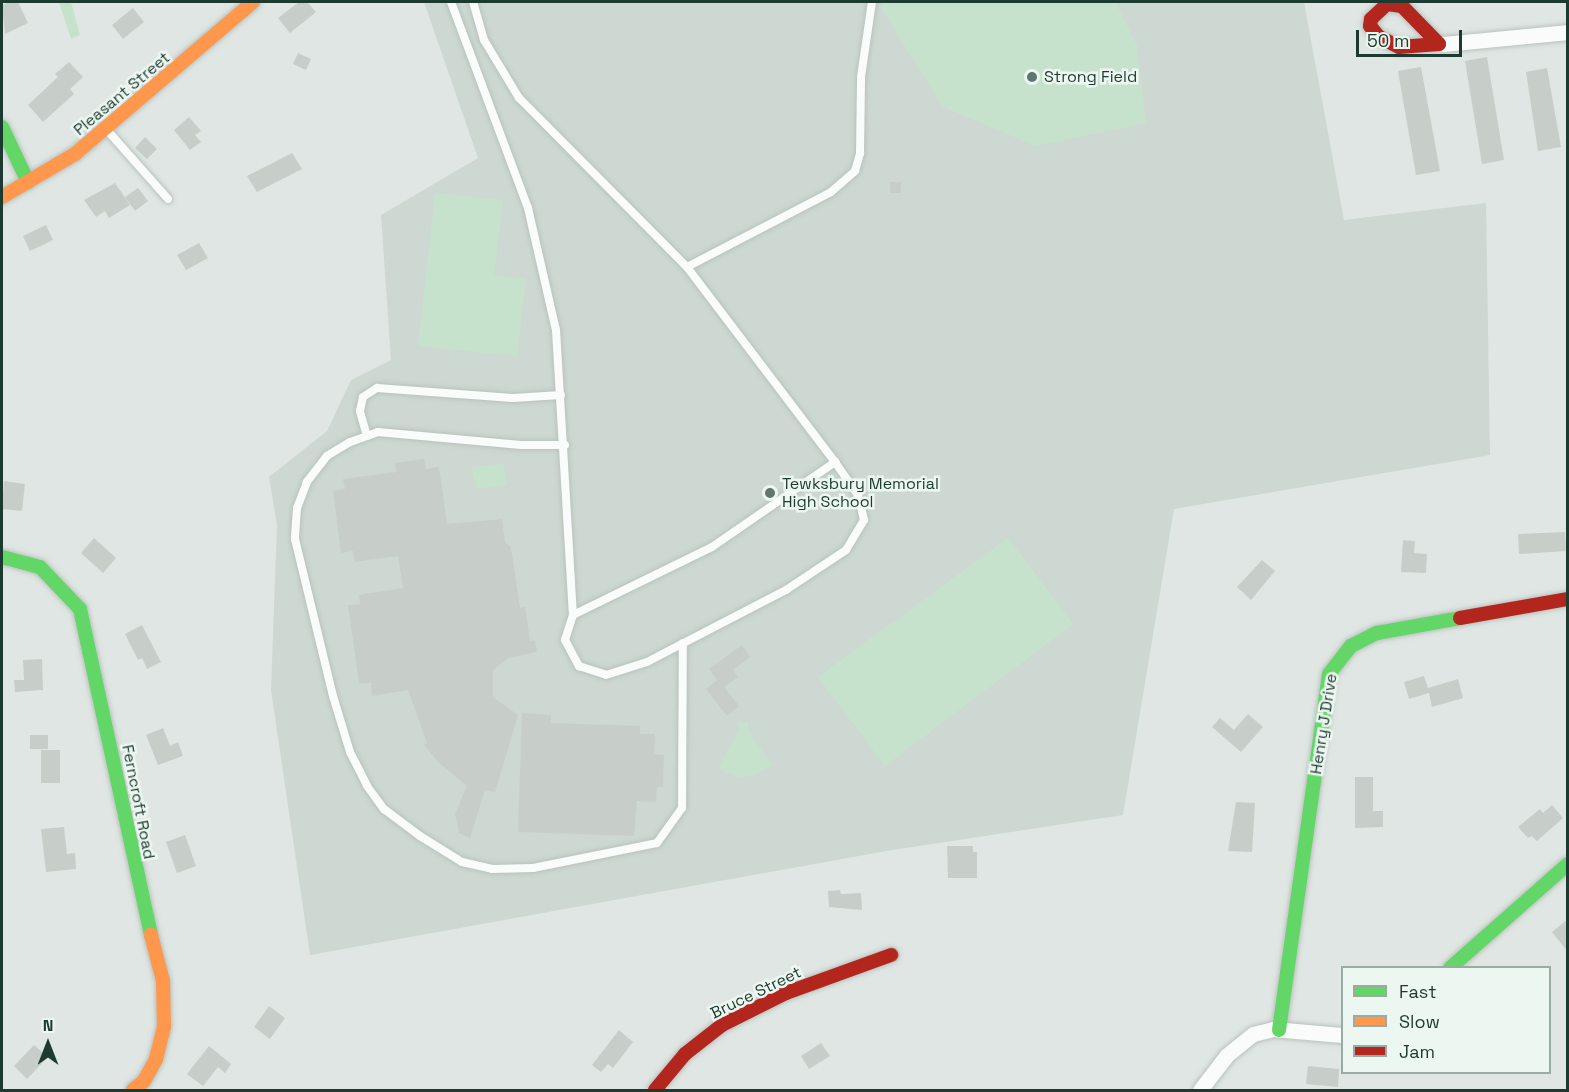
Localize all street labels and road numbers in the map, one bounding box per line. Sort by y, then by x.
street label: Pleasant Street [70,48,174,140]
street label: Henry J Drive [1307,672,1341,776]
street label: Ferncroft Road [117,743,159,861]
street label: Bruce Street [708,963,804,1023]

